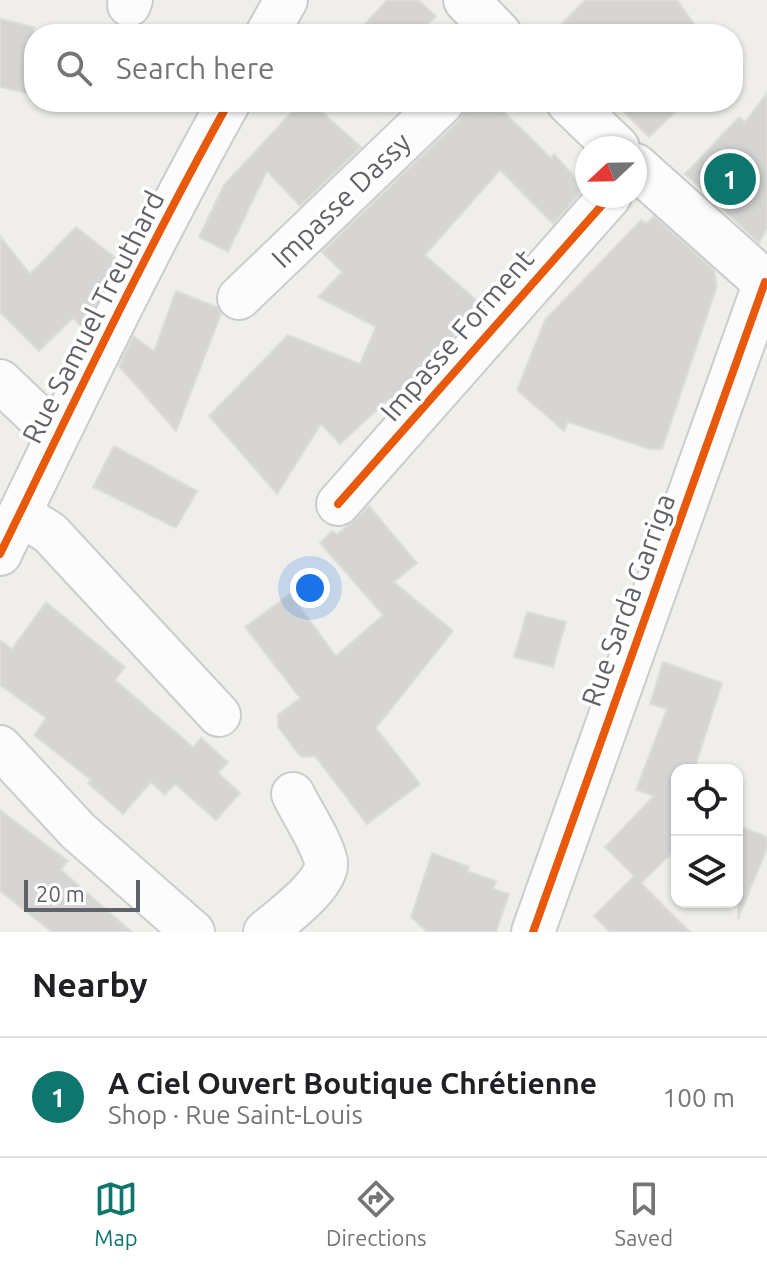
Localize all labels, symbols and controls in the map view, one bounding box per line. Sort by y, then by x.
search box [24,24,743,112]
icon: search [52,46,96,90]
text: Search here [116,51,275,85]
street label: Impasse Dassy [265,126,416,273]
north arrow [575,136,647,208]
pin: 1 [704,149,756,209]
street label: Rue Samuel Treuthard [15,186,170,448]
street label: Impasse Forment [374,243,539,427]
street label: Rue Sarda Garriga [575,489,680,710]
your location [290,568,330,608]
map controls [671,764,743,908]
button: locate [671,764,743,836]
button: layers [671,836,743,908]
scale bar [24,876,140,912]
text: 20 m [36,881,85,906]
text: Nearby [32,965,147,1003]
text: A Ciel Ouvert Boutique Chrétienne [108,1066,597,1100]
text: 1 [51,1083,65,1112]
text: 100 m [663,1083,735,1112]
text: Shop · Rue Saint-Louis [108,1100,363,1129]
tab: Map [94,1177,138,1250]
tab: Directions [326,1177,427,1250]
tab: Saved [614,1177,673,1250]

